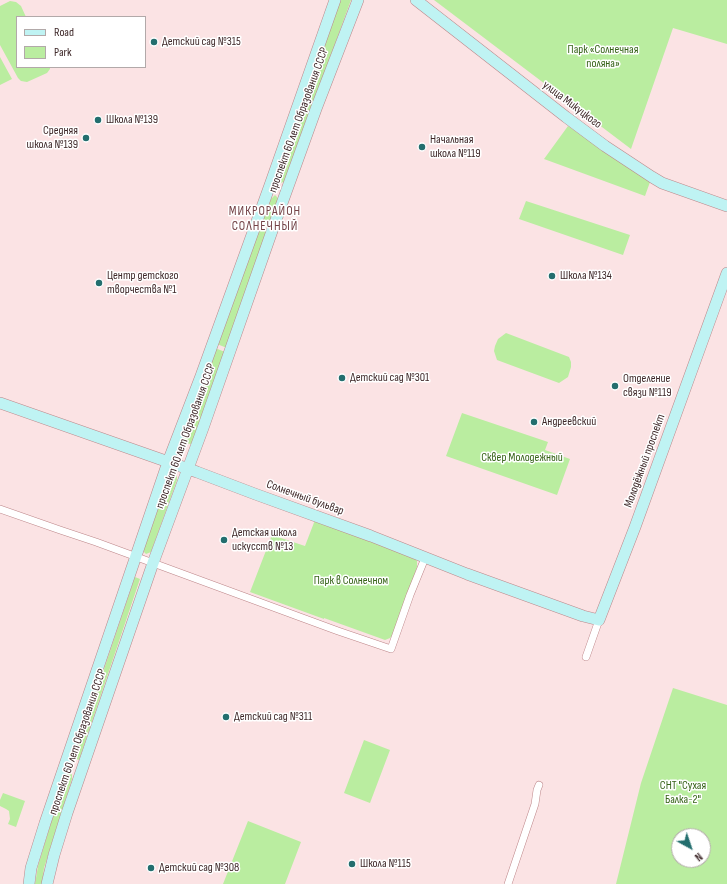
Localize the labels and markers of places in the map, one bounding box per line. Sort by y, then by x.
place label: Детский сад №315 [162,35,241,49]
marker: Детский сад №315 [149,37,159,47]
place label: Школа №139 [106,113,158,127]
marker: Школа №139 [93,115,103,125]
place label: Средняя школа №139 [27,124,78,152]
marker: Средняя школа №139 [81,133,91,143]
place label: Начальная школа №119 [430,133,481,161]
marker: Начальная школа №119 [417,142,427,152]
place label: Центр детского творчества №1 [107,269,179,297]
place label: Школа №134 [560,269,612,283]
marker: Школа №134 [547,271,557,281]
marker: Центр детского творчества №1 [94,278,104,288]
place label: Детский сад №301 [350,371,429,385]
place label: Отделение связи №119 [623,372,671,400]
marker: Детский сад №301 [337,373,347,383]
marker: Отделение связи №119 [610,381,620,391]
place label: Андреевский [542,415,596,429]
marker: Андреевский [529,417,539,427]
place label: Детская школа искусств №13 [232,526,297,554]
marker: Детская школа искусств №13 [219,535,229,545]
place label: Детский сад №311 [234,710,312,724]
marker: Детский сад №311 [221,712,231,722]
place label: Школа №115 [360,857,411,871]
marker: Школа №115 [347,859,357,869]
place label: Детский сад №308 [159,861,239,875]
marker: Детский сад №308 [146,863,156,873]

